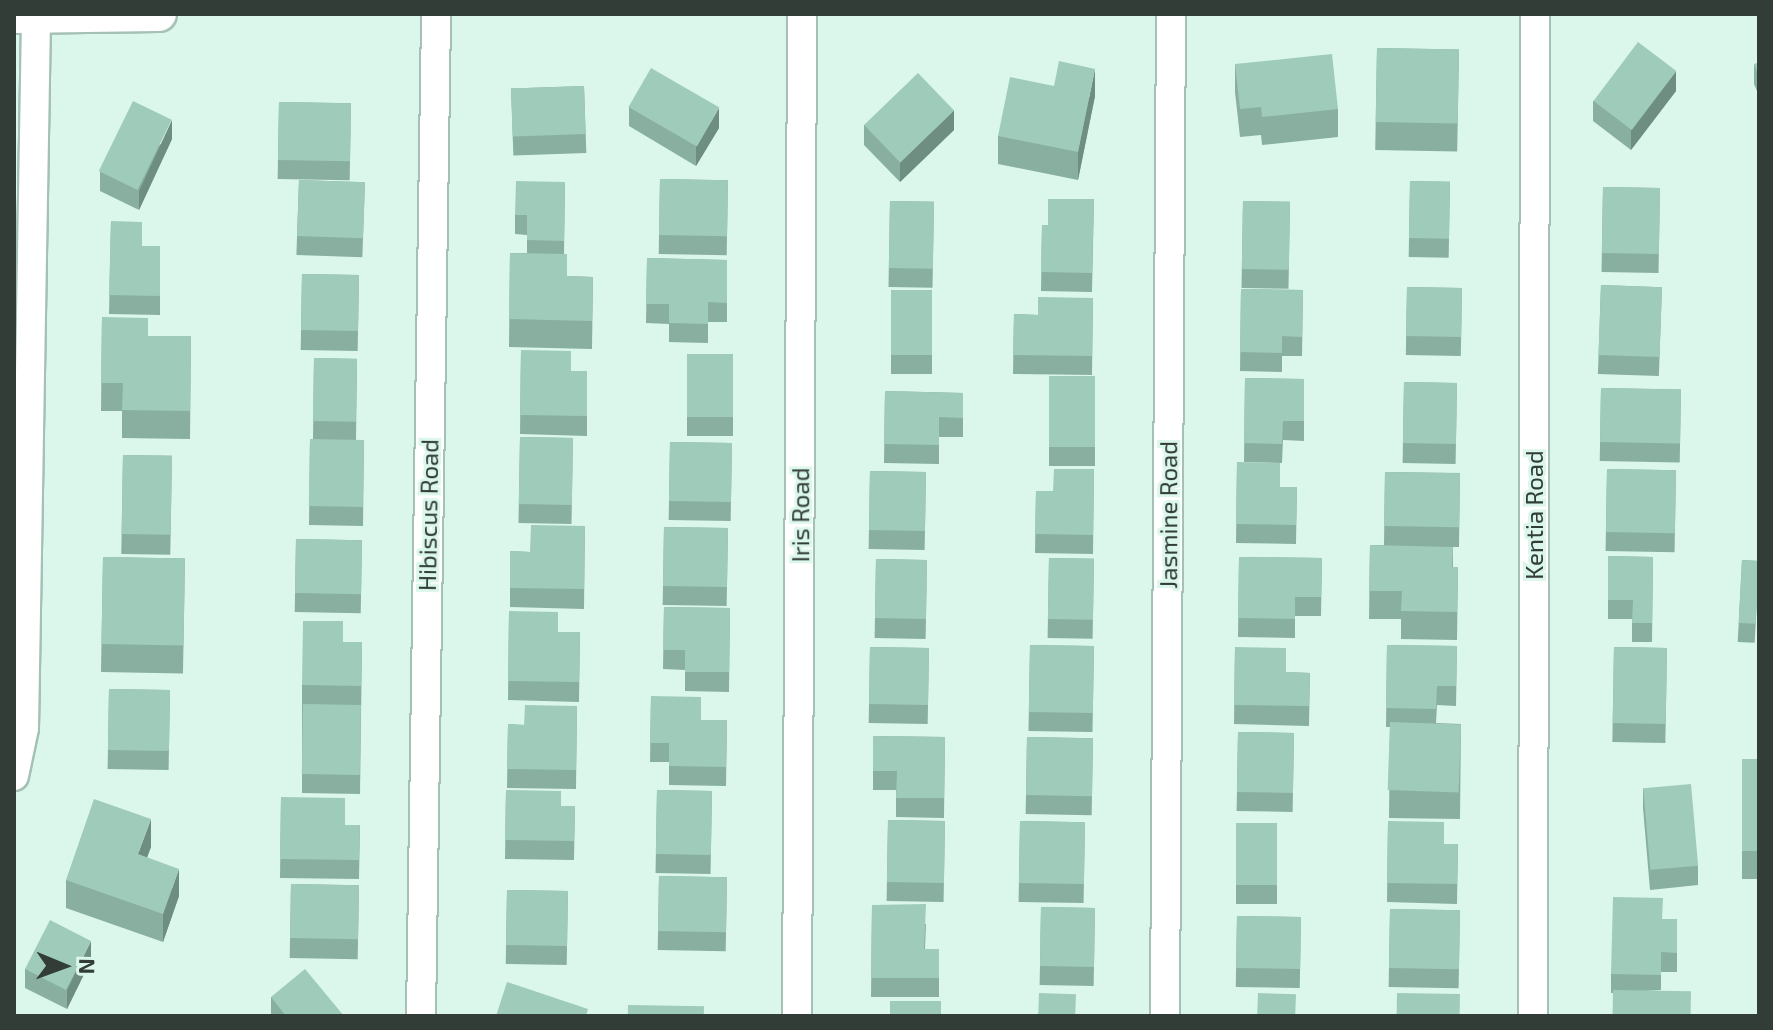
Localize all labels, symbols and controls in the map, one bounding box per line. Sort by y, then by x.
street label: Hibiscus Road [412,439,444,591]
street label: Jasmine Road [1154,441,1182,589]
street label: Kentia Road [1520,450,1548,580]
street label: Iris Road [786,468,814,562]
north arrow [24,926,104,1006]
text: N [75,958,101,975]

